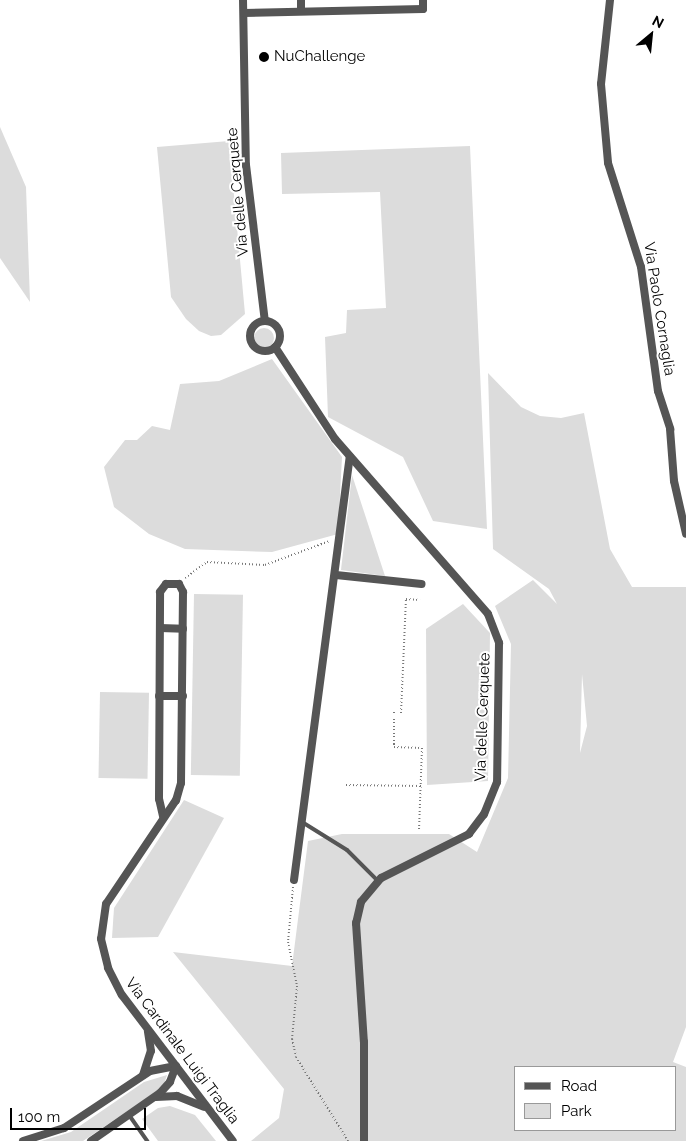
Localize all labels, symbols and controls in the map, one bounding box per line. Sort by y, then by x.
north arrow [626,10,676,60]
text: N [650,12,667,31]
place label: NuChallenge [274,48,365,66]
marker: NuChallenge [258,51,270,63]
street label: Via delle Cerquete [223,127,253,257]
street label: Via Paolo Cornaglia [640,241,678,377]
street label: Via delle Cerquete [472,652,494,782]
street label: Via Cardinale Luigi Traglia [121,974,243,1128]
legend [514,1066,676,1131]
text: Road [561,1077,597,1095]
scale bar [12,1098,149,1130]
text: Park [561,1102,592,1120]
text: 100 m [18,1108,60,1126]

